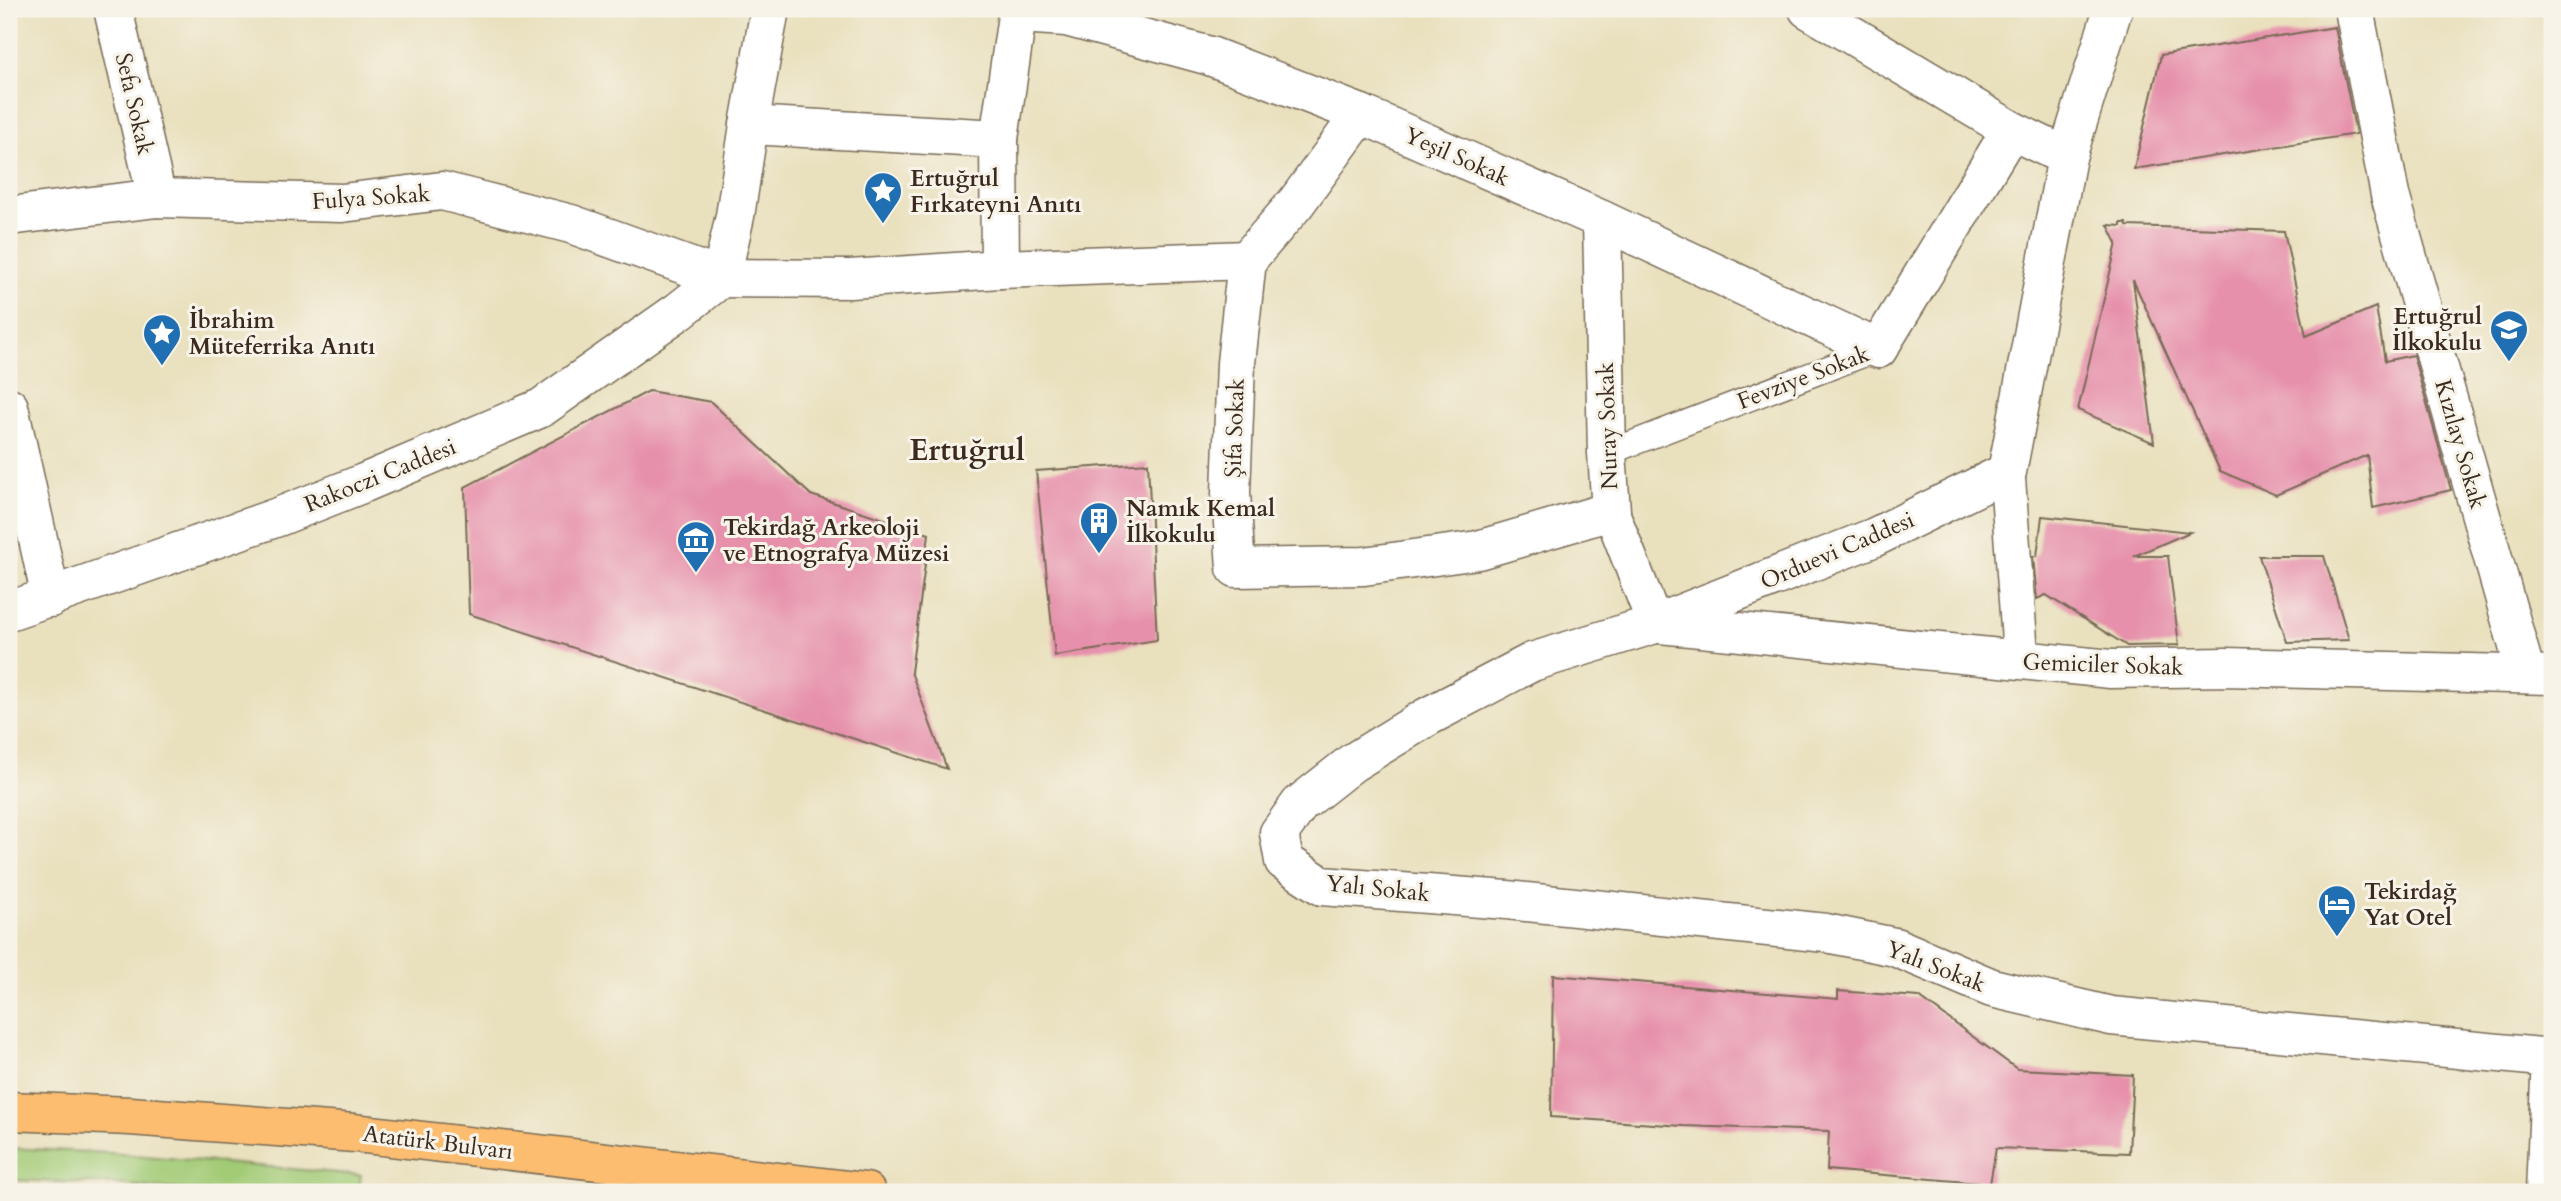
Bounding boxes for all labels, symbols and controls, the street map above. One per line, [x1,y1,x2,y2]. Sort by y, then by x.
street label: Sefa Sokak [108,50,161,159]
street label: Yeşil Sokak [1399,119,1515,194]
place label: Ertuğrul Fırkateyni Anıtı [910,163,1081,220]
place icon: Ertuğrul Fırkateyni Anıtı [862,170,904,225]
street label: Fulya Sokak [311,178,432,217]
place label: Ertuğrul İlkokulu [2392,301,2482,358]
place label: İbrahim Müteferrika Anıtı [189,305,375,362]
school or university icon: Ertuğrul İlkokulu [2488,308,2530,363]
place icon: İbrahim Müteferrika Anıtı [141,312,183,367]
street label: Fevziye Sokak [1733,338,1874,417]
street label: Nuray Sokak [1590,361,1625,490]
street label: Kızılay Sokak [2427,376,2494,513]
street label: Şifa Sokak [1217,377,1252,478]
district label: Ertuğrul [909,430,1025,471]
street label: Rakoczi Caddesi [300,431,460,520]
place label: Namık Kemal İlkokulu [1126,493,1275,550]
building icon: Namık Kemal İlkokulu [1078,500,1120,555]
street label: Orduevi Caddesi [1755,504,1919,597]
place label: Tekirdağ Arkeoloji ve Etnografya Müzesi [723,512,949,569]
museum icon: Tekirdağ Arkeoloji ve Etnografya Müzesi [675,519,717,574]
street label: Gemiciler Sokak [2022,646,2185,683]
street label: Yalı Sokak [1325,868,1432,909]
place label: Tekirdağ Yat Otel [2364,876,2457,933]
hotel icon: Tekirdağ Yat Otel [2316,883,2358,938]
street label: Yalı Sokak [1882,933,1991,1000]
street label: Atatürk Bulvarı [361,1118,515,1167]

